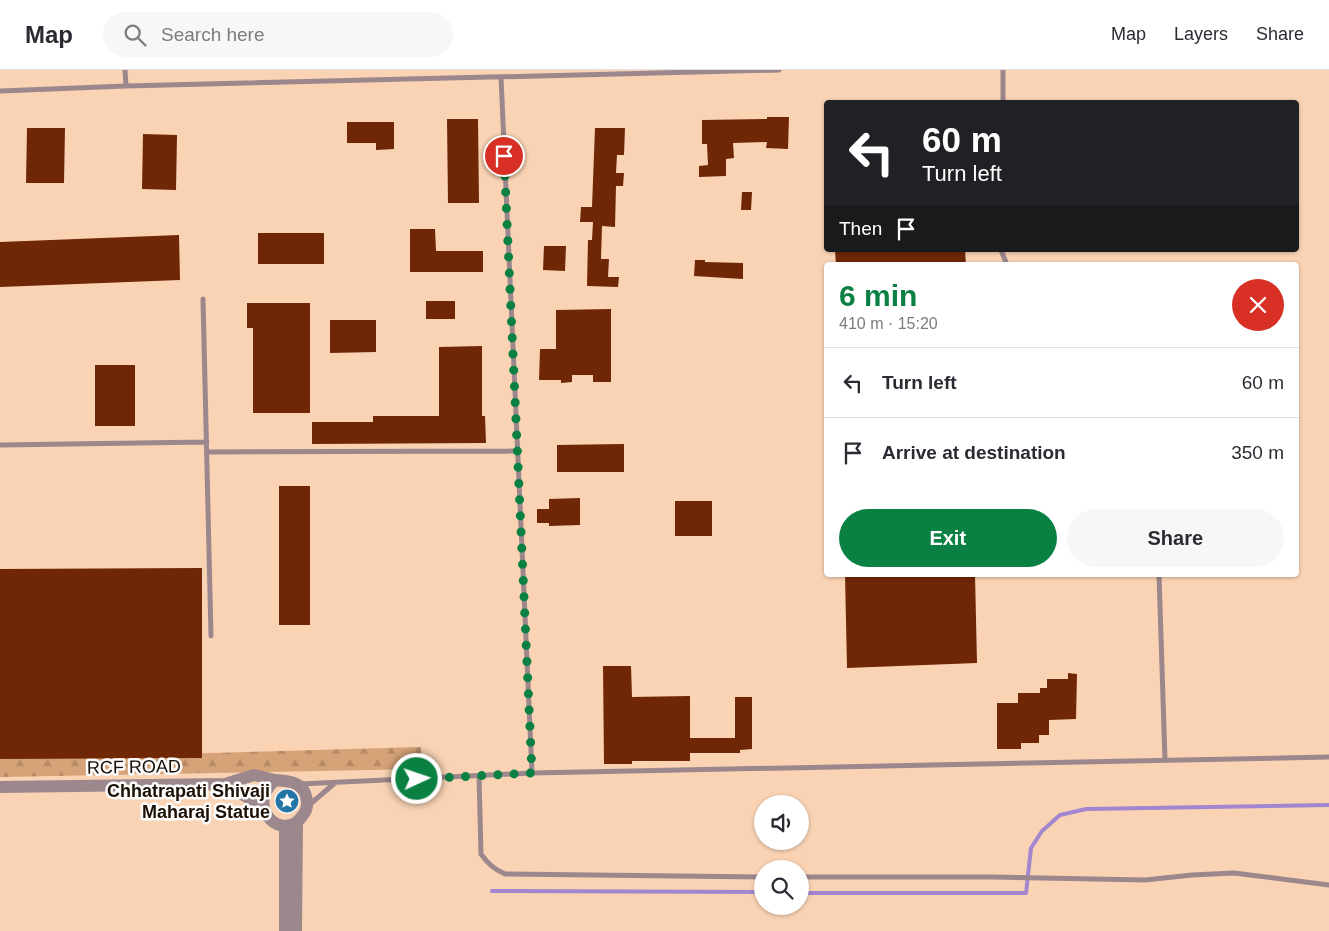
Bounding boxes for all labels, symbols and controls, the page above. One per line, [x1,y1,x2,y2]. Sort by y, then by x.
search box [103,12,453,57]
text: Map [25,21,73,48]
icon: search [121,21,149,49]
text: Search here [161,24,265,45]
text: Map [1111,24,1146,44]
text: Layers [1174,24,1228,44]
text: Share [1256,24,1304,44]
icon: left [839,120,904,185]
text: 60 m [922,120,1002,159]
pin [483,135,525,177]
icon: arrive [490,142,518,170]
text: Turn left [922,161,1002,186]
icon: arrive [892,215,920,243]
text: Then [839,218,882,239]
text: 6 min [839,279,917,312]
button: close [1232,279,1284,331]
text: 410 m · 15:20 [839,315,938,332]
icon: left [839,369,867,397]
text: Turn left [882,372,957,393]
text: 60 m [1242,372,1284,393]
icon: arrive [839,439,867,467]
text: Arrive at destination [882,442,1066,463]
text: 350 m [1231,442,1284,463]
button: Exit [839,509,1057,567]
button: Share [1067,509,1284,567]
position arrow [390,752,442,804]
street label: RCF ROAD [87,756,181,778]
place label: Chhatrapati Shivaji Maharaj Statue [107,781,270,822]
place icon: Chhatrapati Shivaji Maharaj Statue [274,788,300,814]
map controls [754,795,809,915]
button: sound [754,795,809,850]
button: search [754,860,809,915]

